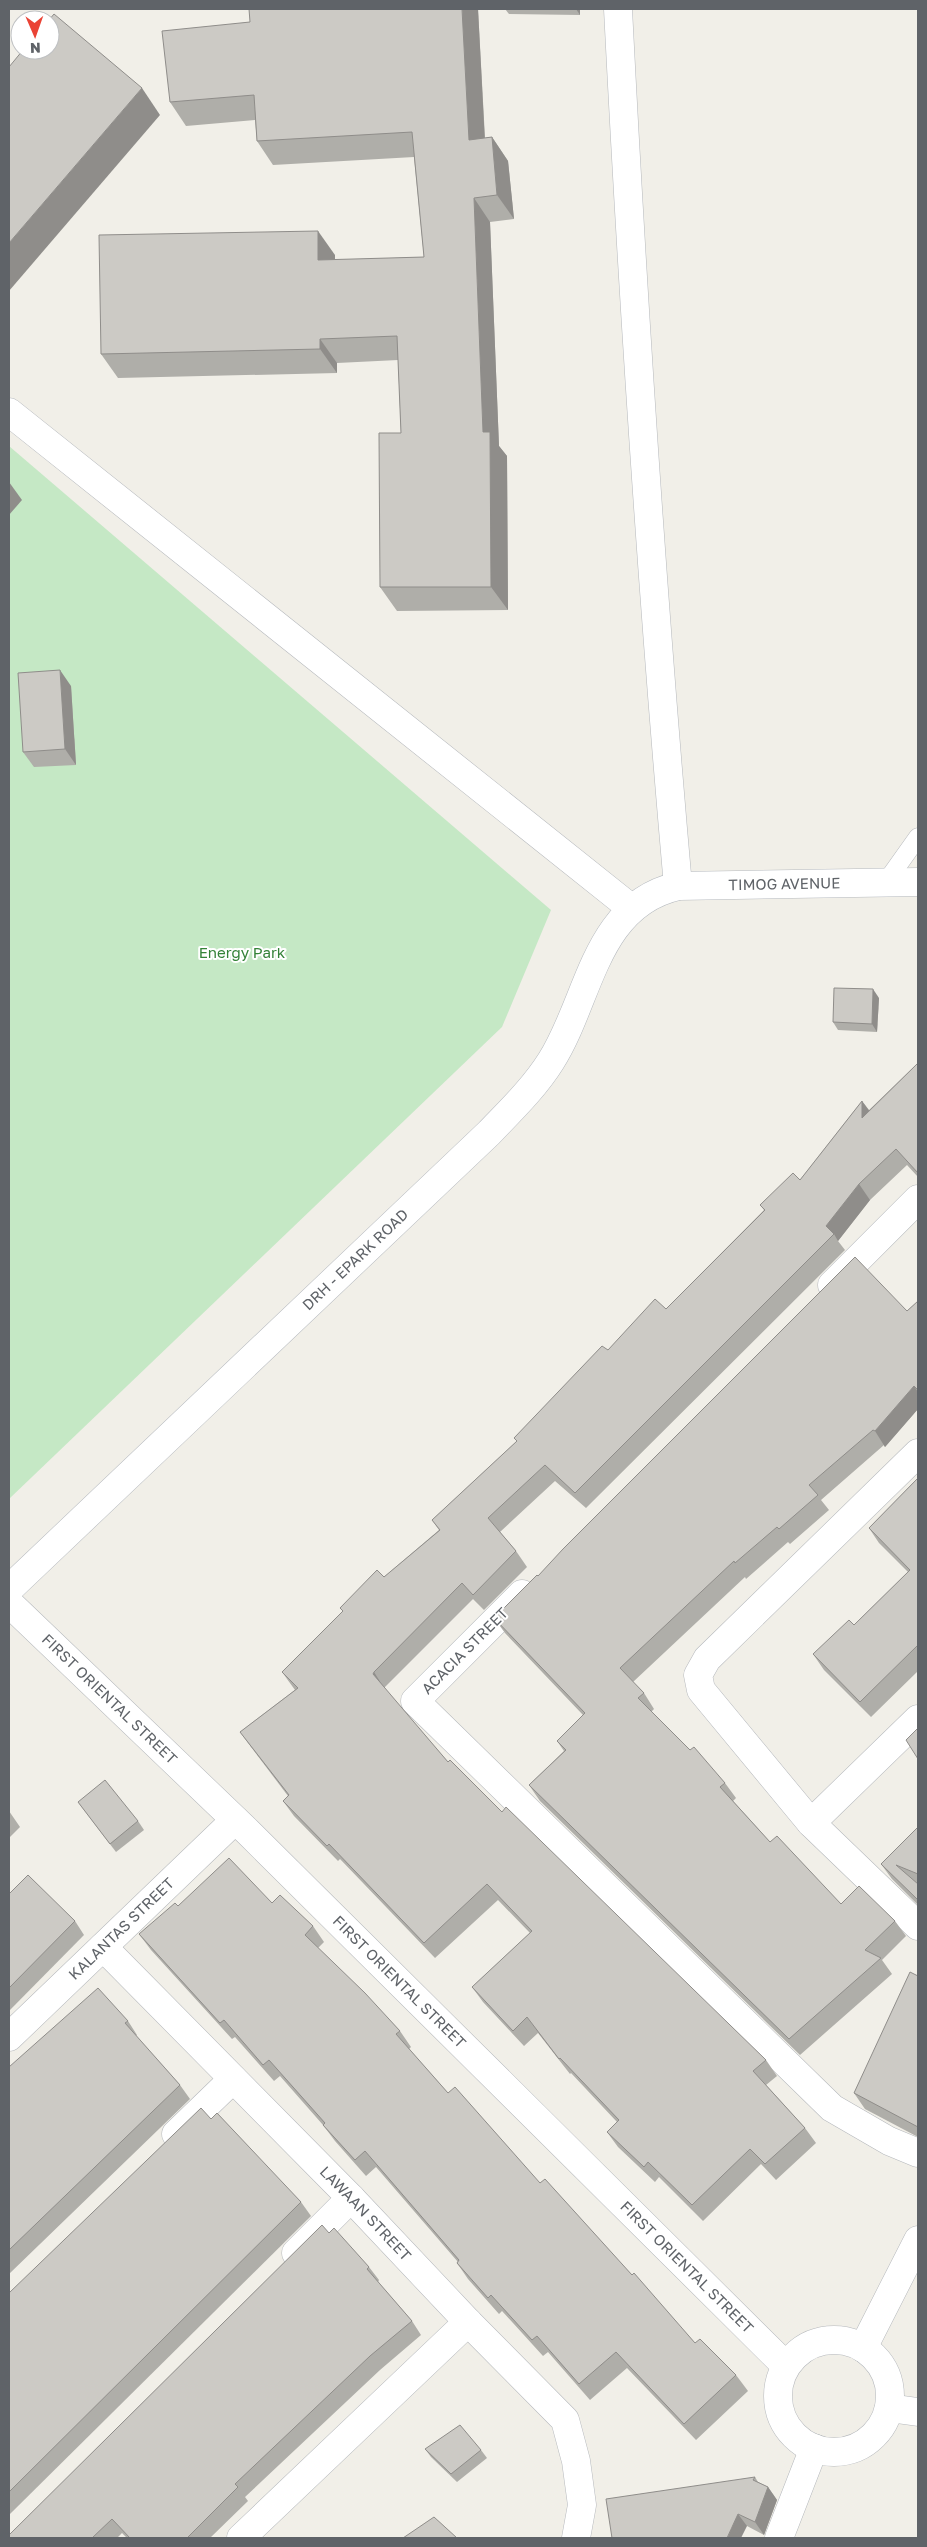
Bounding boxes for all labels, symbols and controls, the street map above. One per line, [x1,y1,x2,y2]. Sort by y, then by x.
north arrow [10,10,60,60]
text: N [30,40,41,57]
street label: TIMOG AVENUE [728,873,840,893]
park label: Energy Park [199,943,286,961]
street label: DRH - EPARK ROAD [298,1205,411,1313]
street label: ACACIA STREET [417,1603,511,1697]
street label: FIRST ORIENTAL STREET [39,1630,181,1767]
street label: KALANTAS STREET [64,1873,177,1983]
street label: FIRST ORIENTAL STREET [330,1911,470,2051]
street label: LAWAAN STREET [317,2162,415,2264]
street label: FIRST ORIENTAL STREET [617,2197,758,2337]

